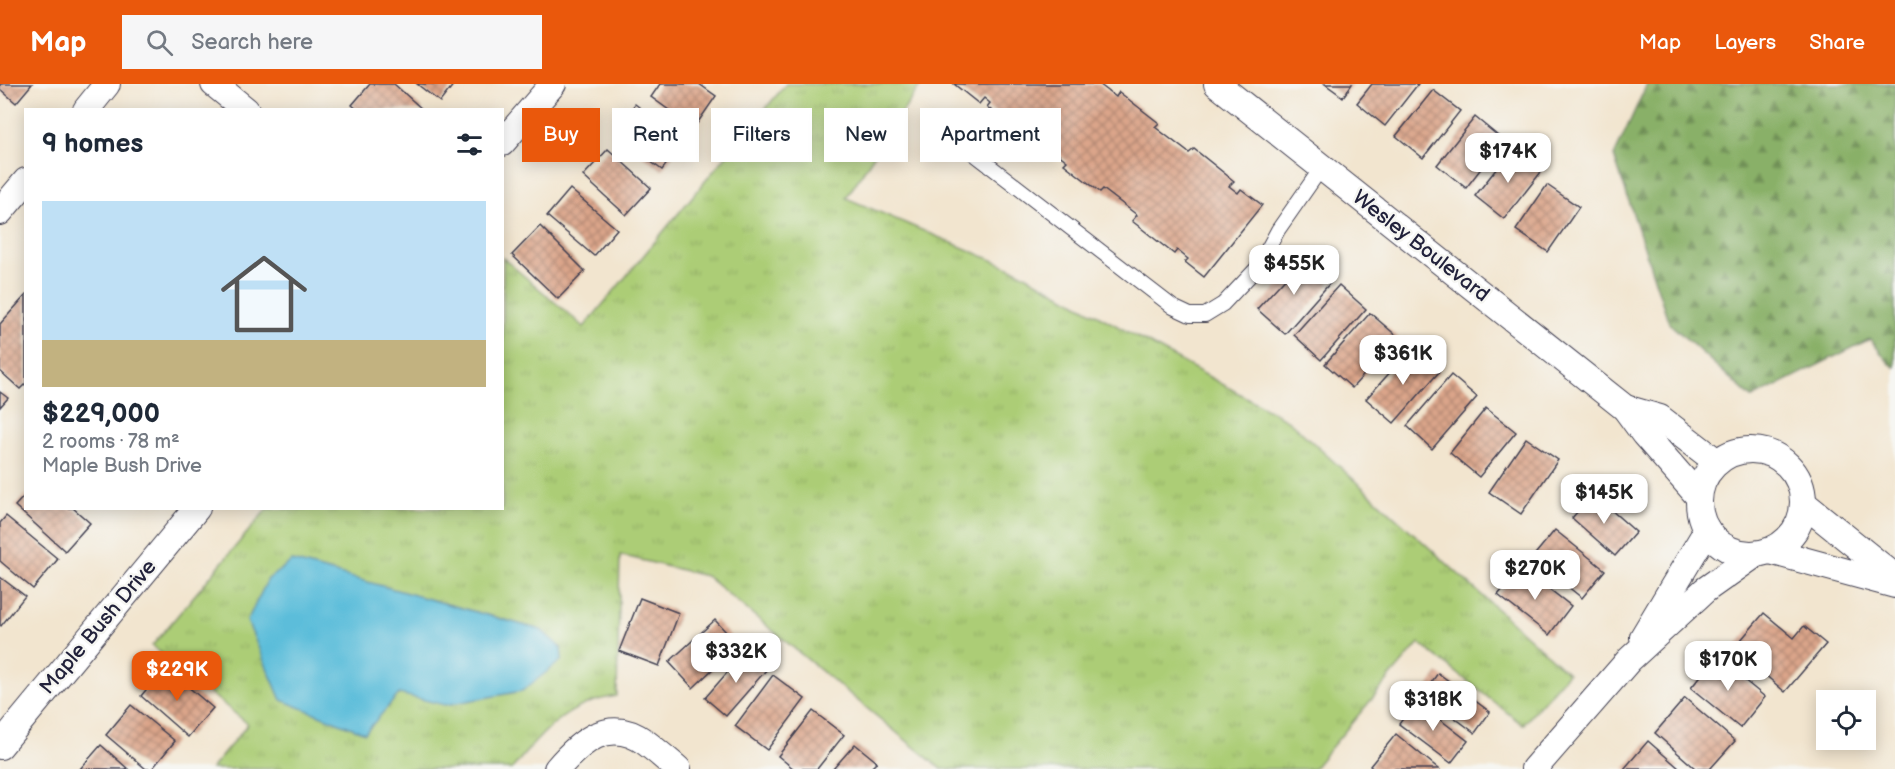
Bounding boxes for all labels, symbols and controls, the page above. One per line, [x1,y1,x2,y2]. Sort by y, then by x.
search box [122,15,542,69]
text: Map [30,26,86,59]
icon: search [143,26,176,59]
text: Search here [191,29,313,56]
text: Map [1639,30,1681,55]
text: Layers [1714,30,1776,55]
text: Share [1809,30,1865,55]
chip: Buy [522,108,600,162]
chip: Rent [612,108,699,162]
chip: Filters [711,108,812,162]
chip: New [824,108,908,162]
chip: Apartment [920,108,1061,162]
icon: filters [453,128,486,161]
text: 9 homes [42,129,143,160]
pin: $174K [1466,133,1550,184]
text: $174K [1479,140,1537,164]
street label: Wesley Boulevard [1348,185,1494,307]
icon: home [210,240,318,348]
pin: $455K [1252,245,1336,296]
text: $455K [1263,252,1325,276]
pin: $361K [1361,335,1445,386]
text: $361K [1374,342,1433,366]
text: $229,000 [42,399,160,430]
text: 2 rooms · 78 m² [42,430,180,454]
text: Maple Bush Drive [42,454,202,478]
pin: $145K [1562,474,1646,525]
text: $145K [1575,481,1633,505]
pin: $270K [1493,550,1577,601]
street label: Maple Bush Drive [34,555,162,699]
text: $270K [1504,557,1566,581]
pin: $332K [694,633,778,684]
text: $332K [705,640,767,664]
pin: $170K [1686,641,1770,692]
text: $170K [1699,648,1757,672]
pin: $229K [135,651,219,702]
text: $229K [146,658,208,682]
pin: $318K [1391,681,1475,732]
text: $318K [1404,688,1462,712]
map controls [1816,690,1876,750]
button: locate [1816,690,1876,750]

